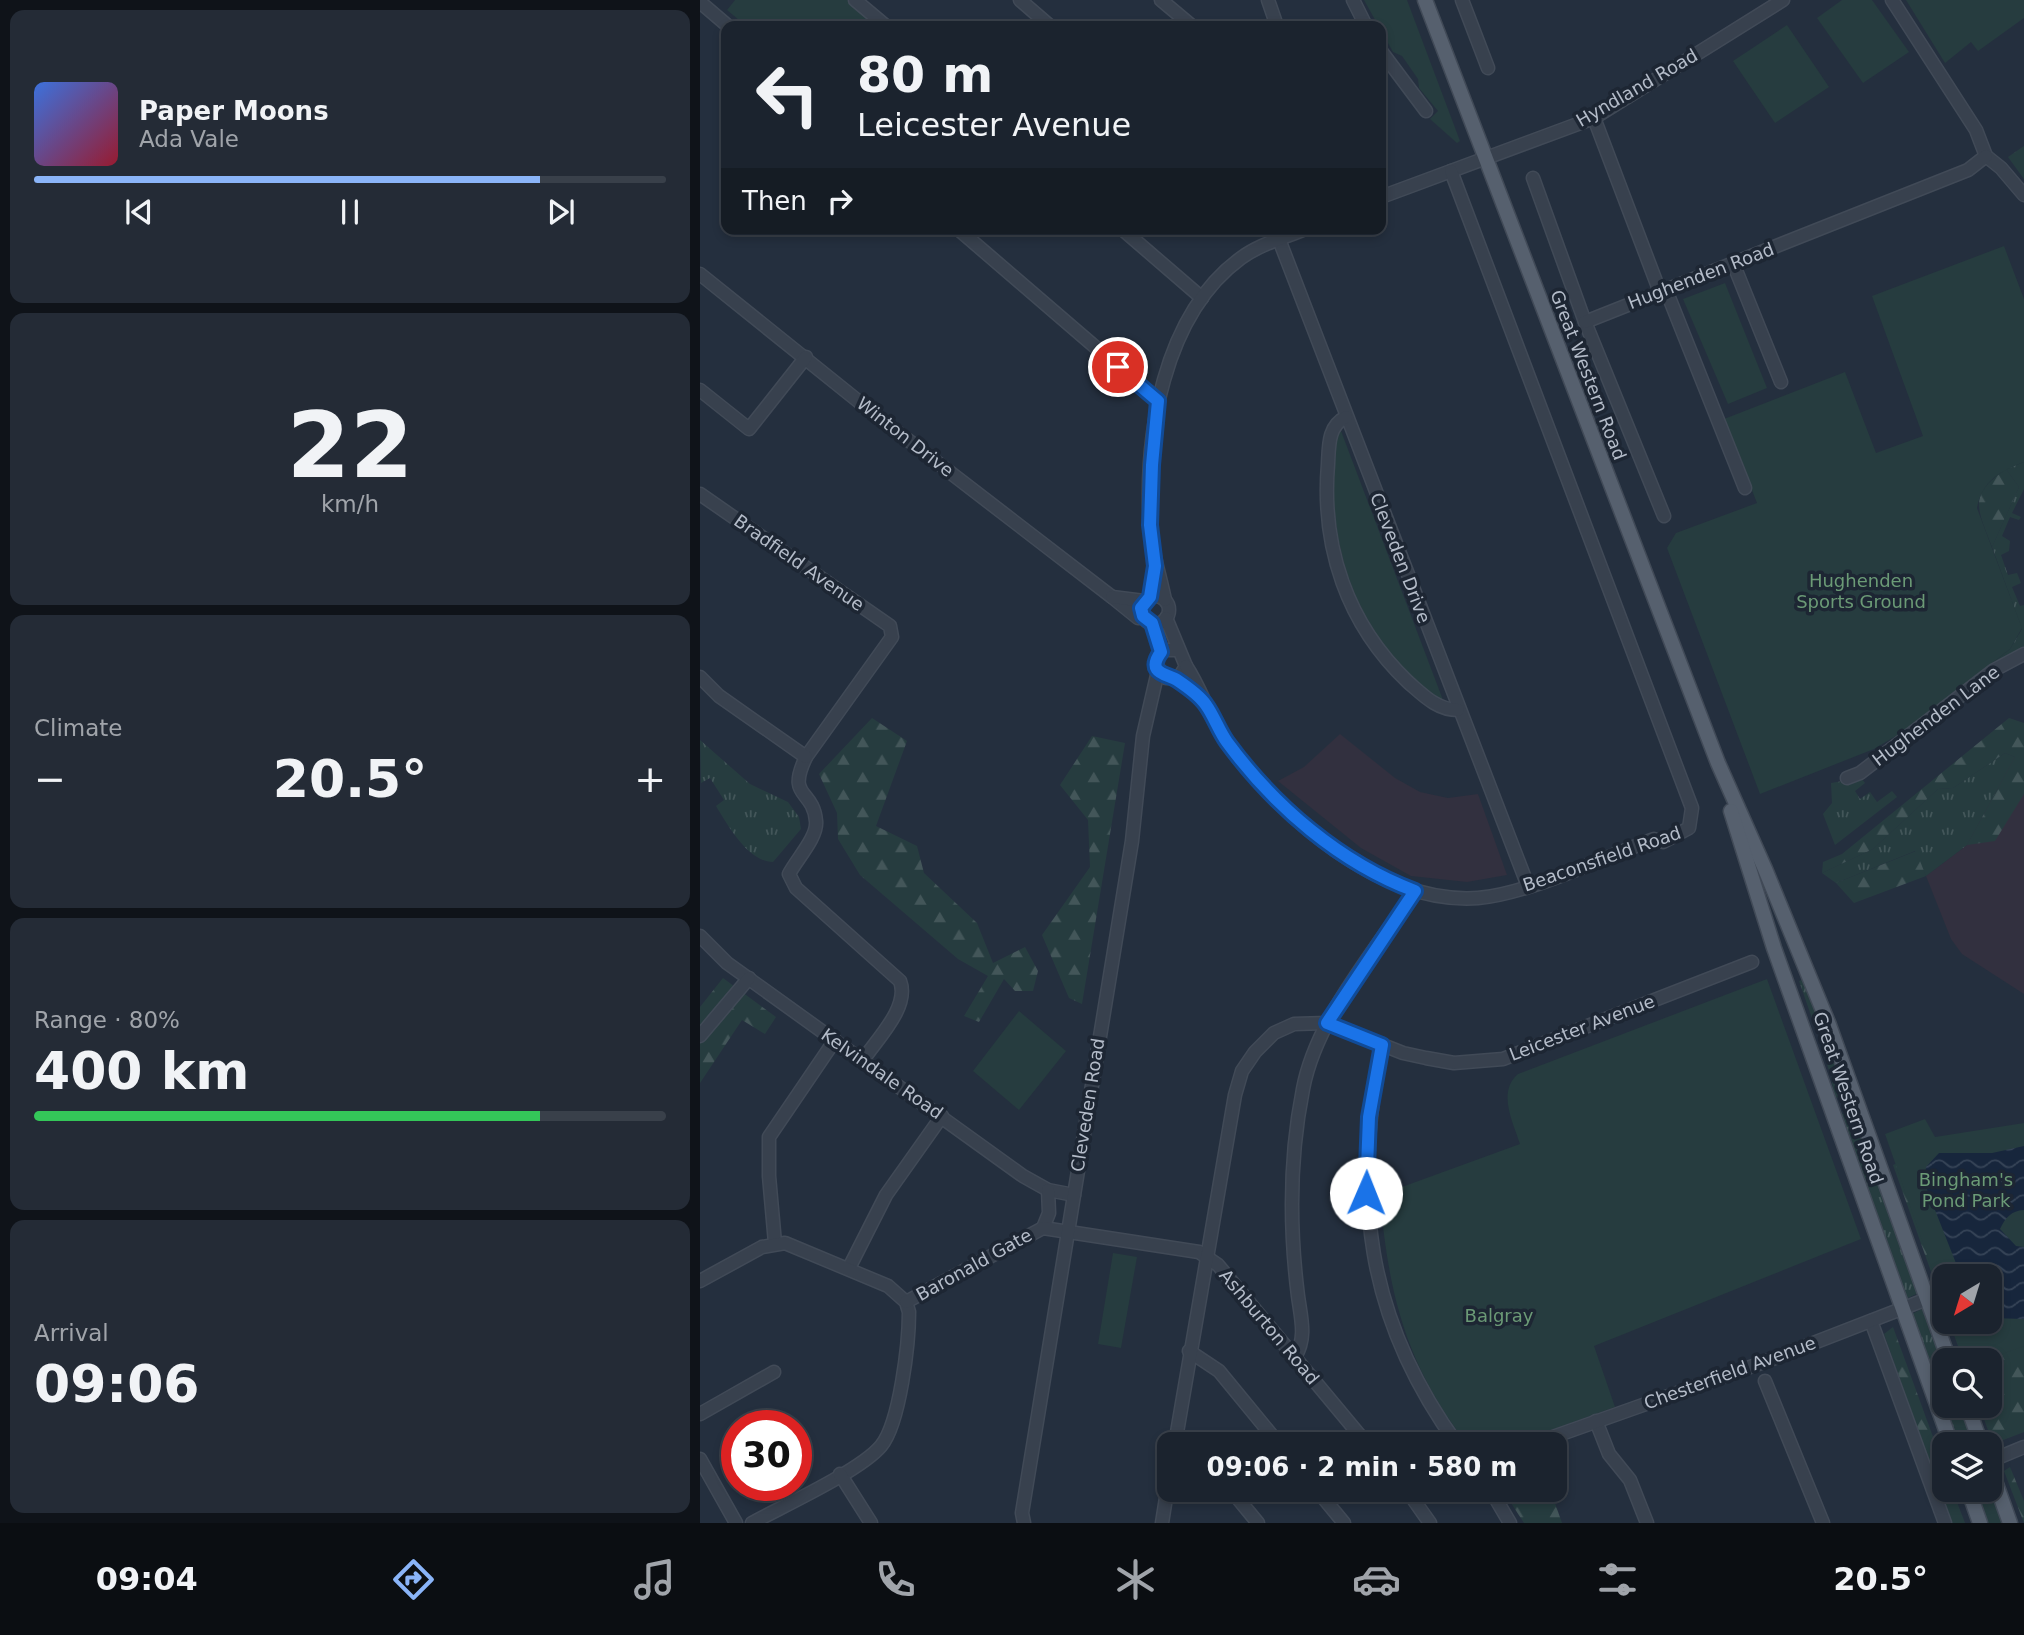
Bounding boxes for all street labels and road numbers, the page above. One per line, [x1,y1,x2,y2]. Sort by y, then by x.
street label: Hyndland Road [1572,44,1701,131]
street label: Hughenden Road [1625,238,1777,313]
street label: Great Western Road [1546,287,1631,463]
street label: Winton Drive [853,392,958,481]
street label: Cleveden Drive [1366,490,1435,626]
street label: Bradfield Avenue [730,510,868,615]
street label: Hughenden Lane [1868,661,2003,770]
street label: Beaconsfield Road [1520,822,1684,895]
street label: Leicester Avenue [1506,990,1658,1065]
street label: Great Western Road [1809,1009,1888,1187]
street label: Kelvindale Road [818,1024,947,1123]
street label: Cleveden Road [1067,1037,1108,1173]
street label: Baronald Gate [912,1224,1035,1305]
street label: Ashburton Road [1215,1265,1324,1388]
street label: Chesterfield Avenue [1641,1332,1819,1413]

